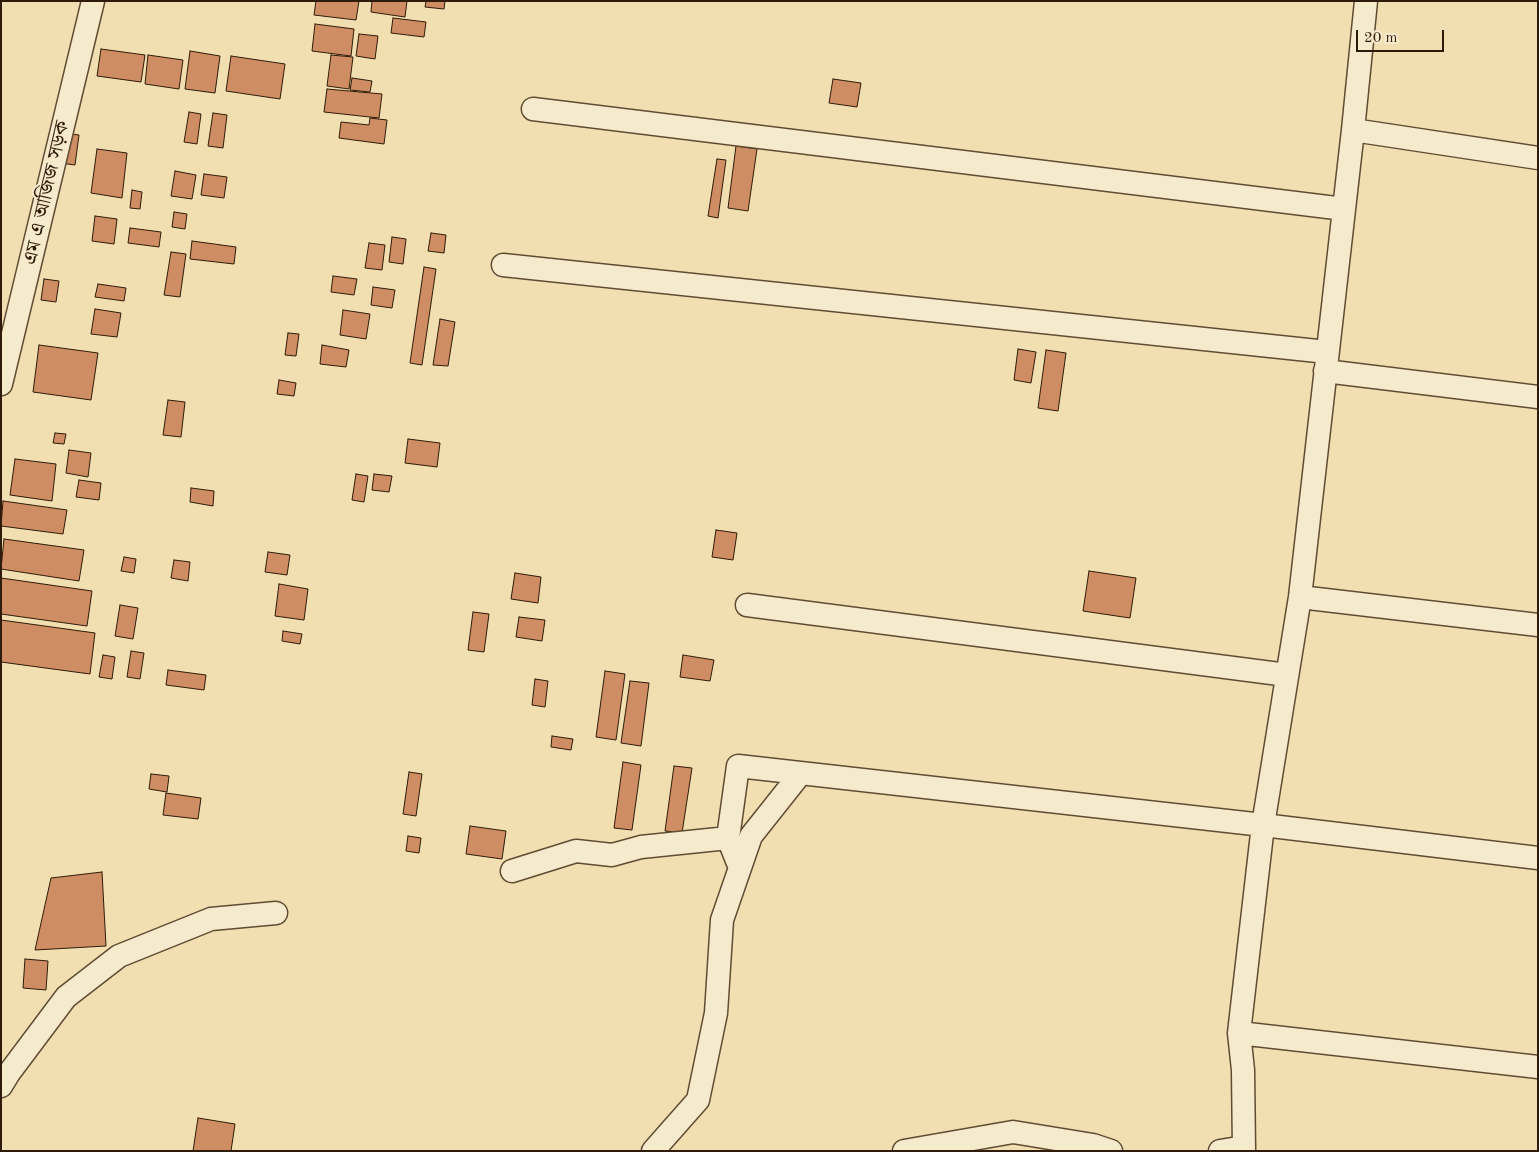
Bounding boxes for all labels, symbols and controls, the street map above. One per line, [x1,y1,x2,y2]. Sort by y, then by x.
scale bar [1359,20,1446,52]
text: 20 m [1364,31,1398,46]
street label: এম এ আজিজ সড়ক [19,119,75,267]

